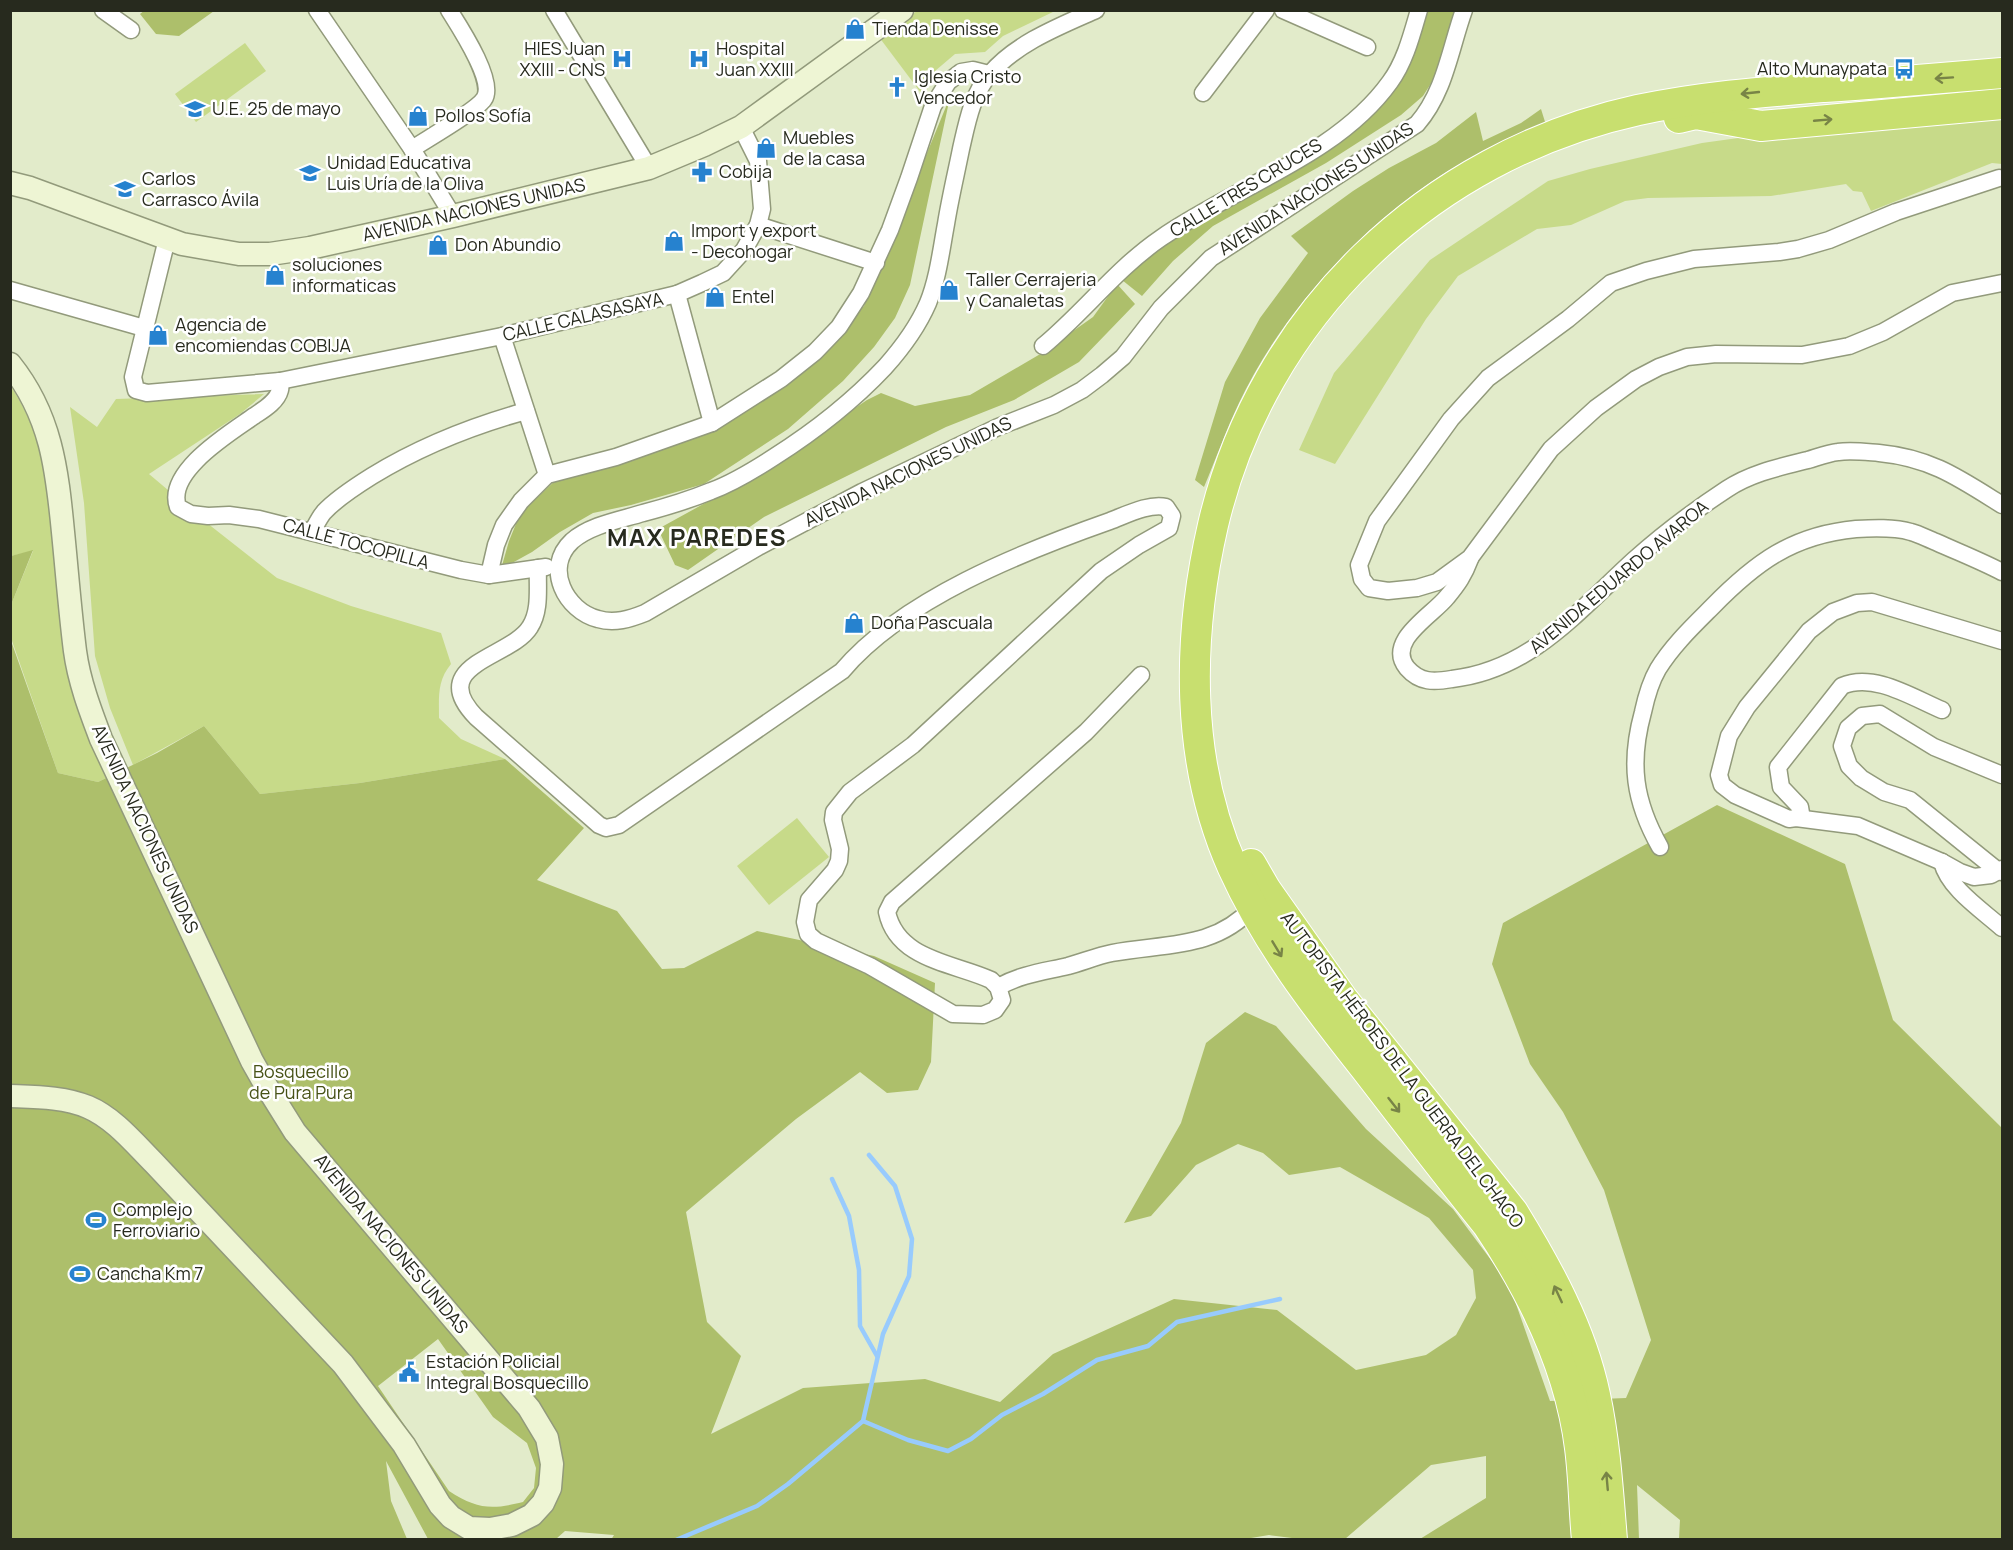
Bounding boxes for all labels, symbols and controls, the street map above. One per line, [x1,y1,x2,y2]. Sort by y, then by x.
place label: Tienda Denisse [872,16,999,40]
shop icon: Tienda Denisse [843,17,867,41]
place label: HIES Juan XXIII - CNS [520,36,605,81]
place label: Hospital Juan XXIII [716,36,794,81]
hospital icon: HIES Juan XXIII - CNS [610,47,634,71]
hospital icon: Hospital Juan XXIII [687,47,711,71]
place label: Alto Munaypata [1757,56,1887,80]
bus stop icon: Alto Munaypata [1892,57,1916,81]
place label: Iglesia Cristo Vencedor [914,64,1021,109]
one-way arrow [1935,73,1955,84]
church icon: Iglesia Cristo Vencedor [885,75,909,99]
one-way arrow [1740,88,1760,99]
place label: U.E. 25 de mayo [212,96,341,120]
school or university icon: U.E. 25 de mayo [183,97,207,121]
place label: Pollos Sofía [435,103,531,127]
shop icon: Pollos Sofía [406,104,430,128]
one-way arrow [1812,114,1832,125]
street label: AVENIDA NACIONES UNIDAS [1213,116,1418,260]
place label: Muebles de la casa [783,125,865,170]
street label: CALLE TRES CRUCES [1165,132,1326,242]
shop icon: Muebles de la casa [754,136,778,160]
place label: Unidad Educativa Luis Uría de la Oliva [327,150,484,195]
place label: Cobija [719,159,772,183]
pharmacy icon: Cobija [690,160,714,184]
school or university icon: Unidad Educativa Luis Uría de la Oliva [298,161,322,185]
place label: Carlos Carrasco Ávila [142,166,259,211]
street label: AVENIDA NACIONES UNIDAS [360,172,587,246]
school or university icon: Carlos Carrasco Ávila [113,177,137,201]
place label: Import y export - Decohogar [691,218,817,263]
shop icon: Import y export - Decohogar [662,229,686,253]
place label: Don Abundio [455,232,561,256]
shop icon: Don Abundio [426,233,450,257]
place label: soluciones informaticas [292,252,396,297]
shop icon: soluciones informaticas [263,263,287,287]
place label: Taller Cerrajeria y Canaletas [966,267,1096,312]
shop icon: Taller Cerrajeria y Canaletas [937,278,961,302]
place label: Entel [732,284,775,308]
shop icon: Entel [703,285,727,309]
street label: CALLE CALASASAYA [500,286,666,346]
place label: Agencia de encomiendas COBIJA [175,312,351,357]
shop icon: Agencia de encomiendas COBIJA [146,323,170,347]
street label: AVENIDA NACIONES UNIDAS [800,410,1015,532]
street label: AVENIDA EDUARDO AVAROA [1524,494,1713,658]
street label: CALLE TOCOPILLA [280,512,433,574]
district label: MAX PAREDES [607,520,787,553]
place label: Doña Pascuala [871,610,993,634]
shop icon: Doña Pascuala [842,611,866,635]
street label: AVENIDA NACIONES UNIDAS [87,720,205,937]
street label: AUTOPISTA HÉROES DE LA GUERRA DEL CHACO [1276,906,1530,1232]
one-way arrow [1272,940,1284,957]
park label: Bosquecillo de Pura Pura [249,1059,353,1104]
one-way arrow [1387,1097,1400,1113]
street label: AVENIDA NACIONES UNIDAS [309,1148,474,1338]
place label: Complejo Ferroviario [113,1197,200,1242]
sports icon: Complejo Ferroviario [84,1208,108,1232]
place label: Cancha Km 7 [97,1261,203,1285]
sports icon: Cancha Km 7 [68,1262,92,1286]
one-way arrow [1552,1285,1564,1303]
place label: Estación Policial Integral Bosquecillo [426,1349,589,1394]
public building icon: Estación Policial Integral Bosquecillo [397,1360,421,1384]
one-way arrow [1601,1472,1612,1492]

